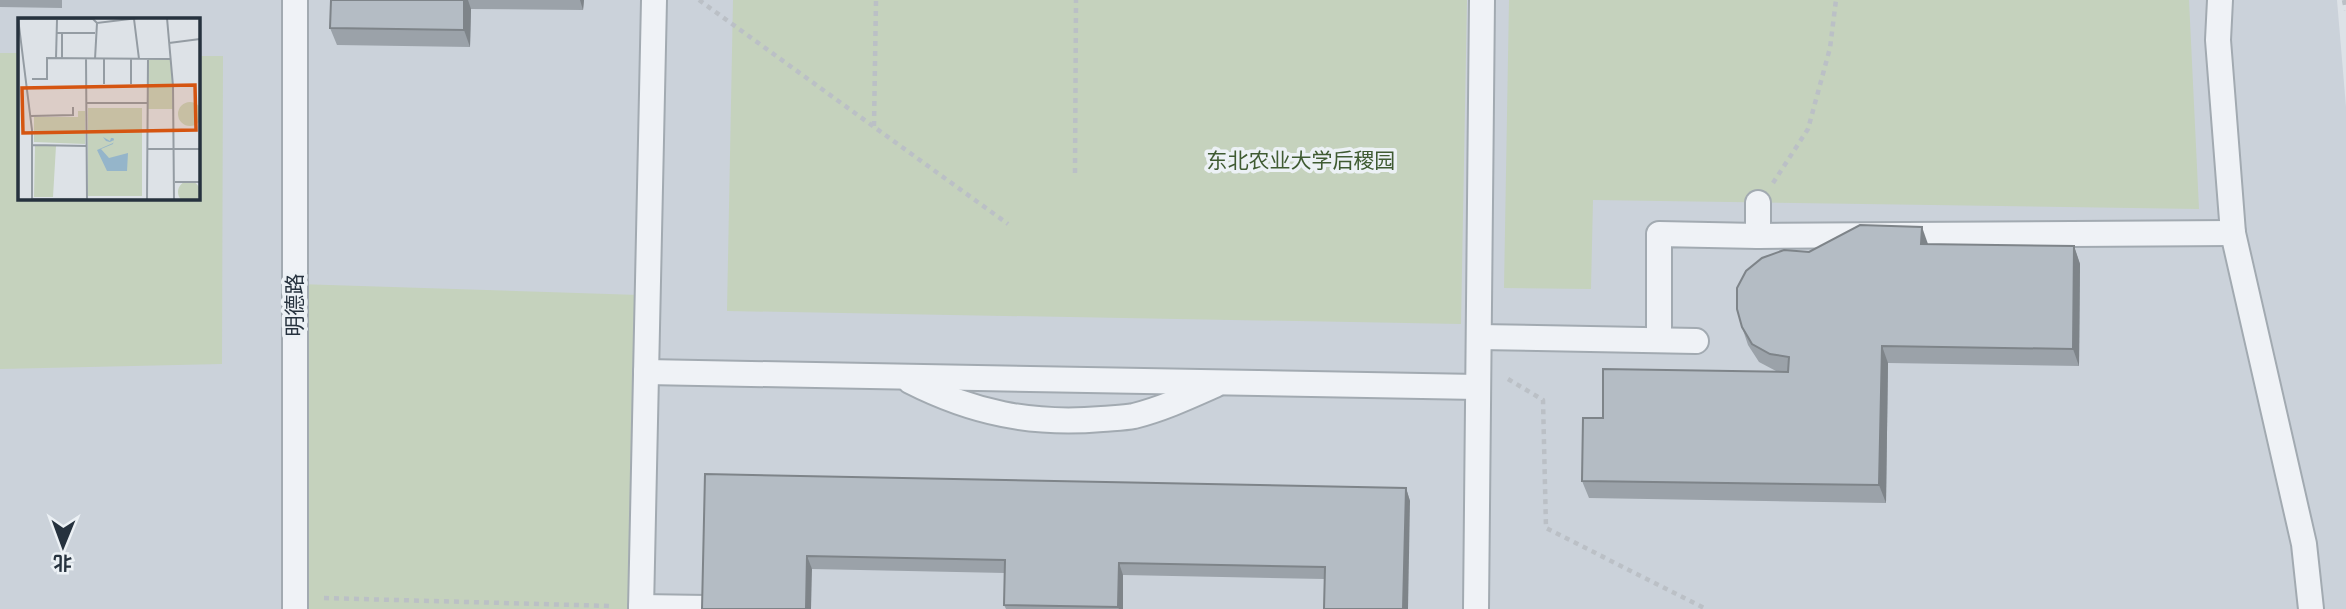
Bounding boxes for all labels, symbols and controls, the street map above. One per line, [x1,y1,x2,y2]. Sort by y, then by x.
inset map [18,18,200,200]
park label: 东北农业大学后稷园 [1207,149,1396,173]
street label: 明德路 [283,274,307,337]
north arrow [28,511,98,581]
text: 北 [53,552,72,574]

